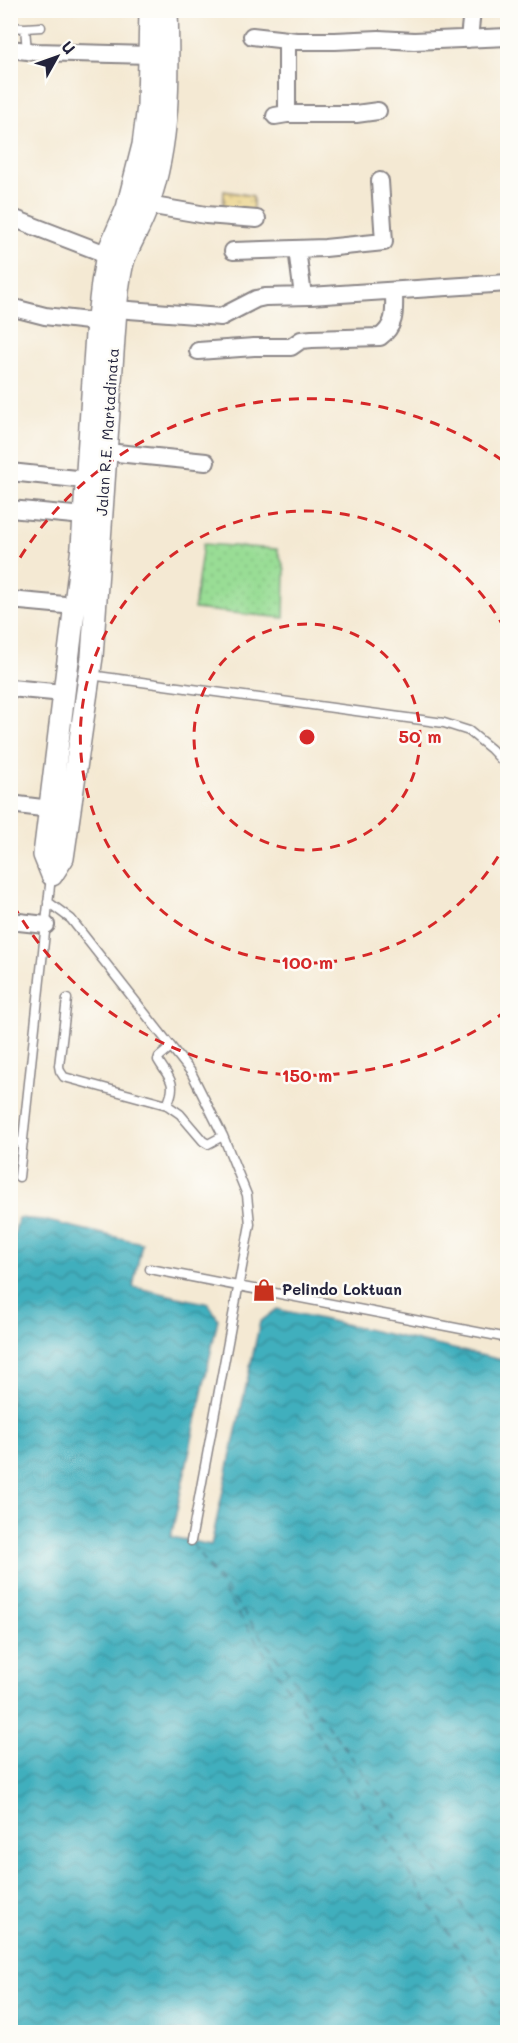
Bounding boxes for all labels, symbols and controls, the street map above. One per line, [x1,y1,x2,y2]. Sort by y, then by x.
north arrow [27,27,87,87]
text: U [57,36,81,58]
street label: Jalan R.E. Martadinata [91,347,123,517]
text: 50 m [399,724,441,748]
centre of rings [297,727,317,747]
text: 100 m [281,950,333,974]
text: 150 m [282,1063,332,1087]
shop icon: Pelindo Loktuan [251,1277,277,1303]
place label: Pelindo Loktuan [282,1279,402,1299]

